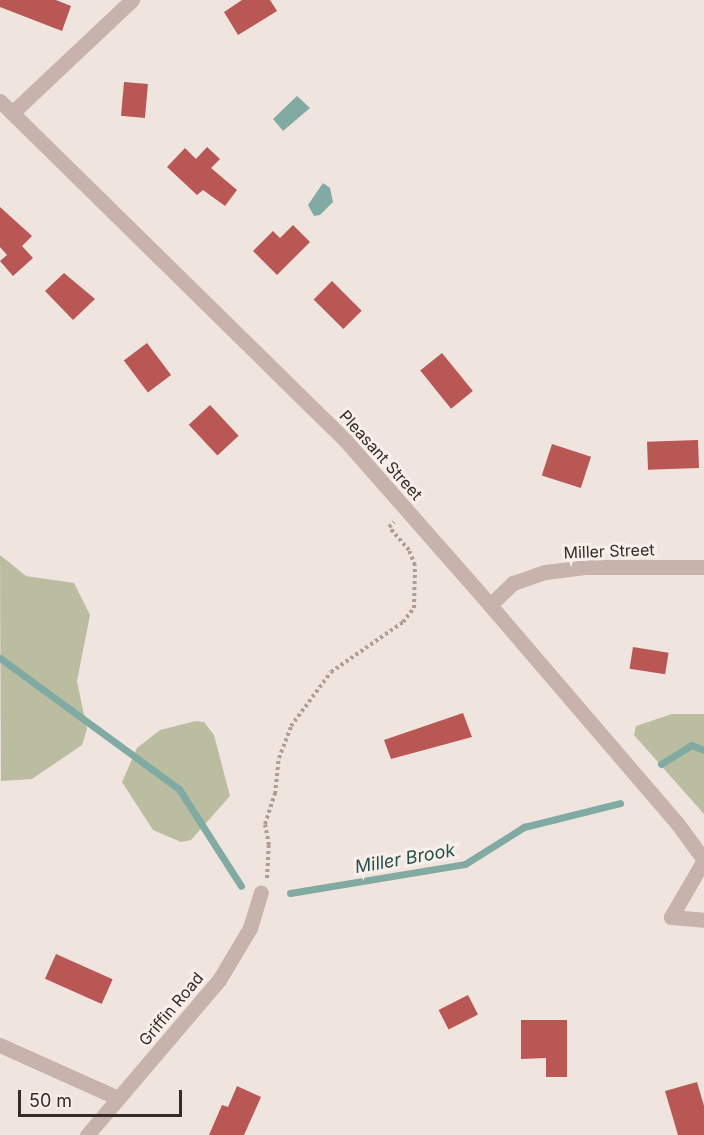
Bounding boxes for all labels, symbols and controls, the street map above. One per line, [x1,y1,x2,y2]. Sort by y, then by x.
street label: Pleasant Street [336,406,426,504]
street label: Miller Street [563,540,655,562]
water label: Miller Brook [353,840,457,878]
street label: Griffin Road [135,968,207,1050]
scale bar [21,1078,184,1116]
text: 50 m [29,1090,72,1111]

